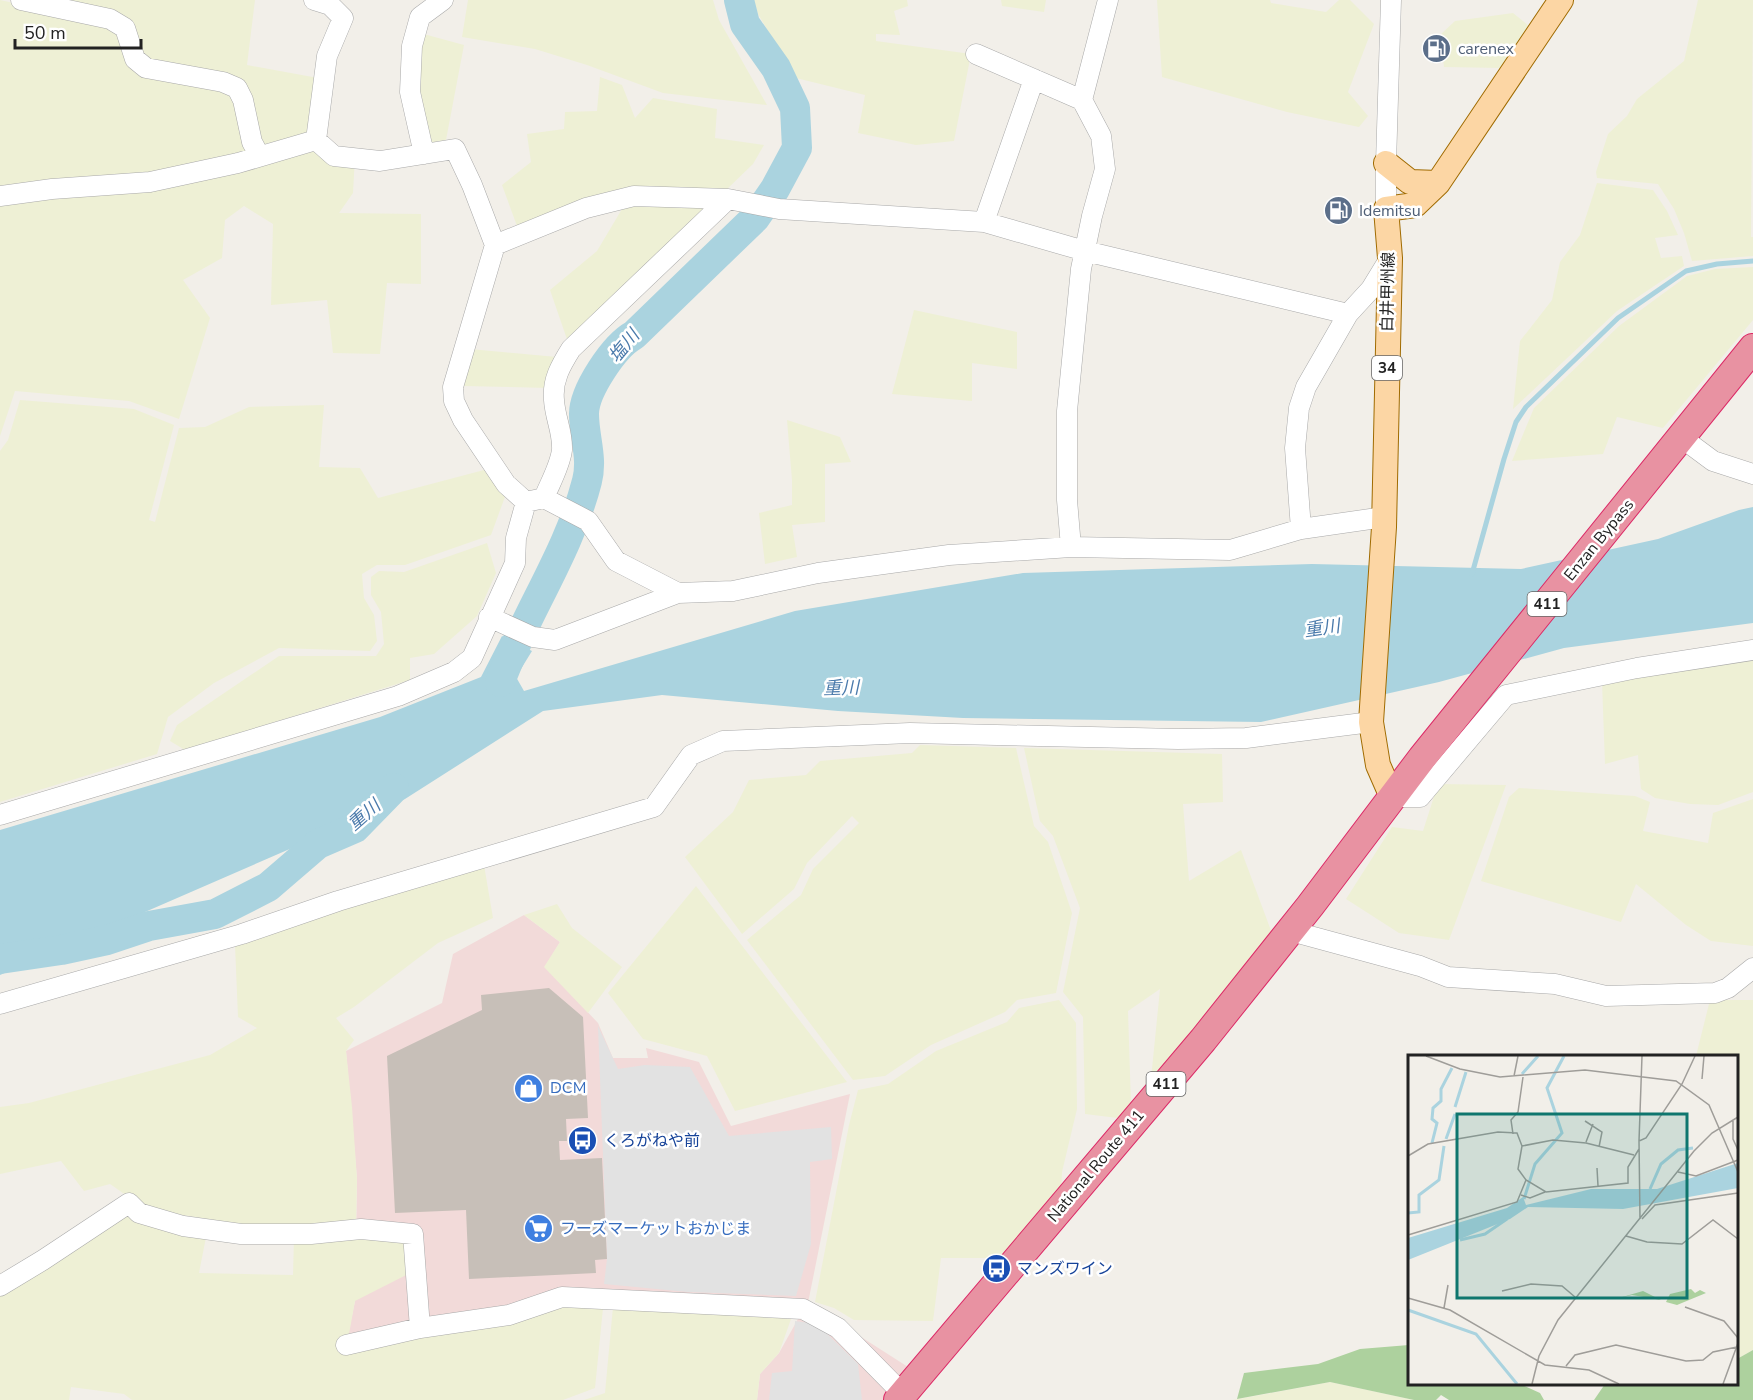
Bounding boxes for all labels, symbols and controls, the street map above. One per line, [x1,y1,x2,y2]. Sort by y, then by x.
scale bar [15,12,141,50]
text: 50 m [24,21,66,45]
fuel station icon: carenex [1421,33,1453,65]
place label: carenex [1458,38,1514,60]
fuel station icon: Idemitsu [1322,195,1354,227]
place label: Idemitsu [1359,200,1421,222]
street label: 白井甲州線 [1376,252,1400,332]
water label: 塩川 [603,323,646,368]
road number: 34 [1372,356,1402,380]
street label: Enzan Bypass [1559,494,1639,586]
road number: 411 [1528,592,1566,616]
water label: 重川 [1303,613,1343,642]
water label: 重川 [823,675,861,701]
water label: 重川 [343,793,387,836]
inset map [1408,1055,1738,1385]
shop icon: DCM [513,1072,545,1104]
road number: 411 [1146,1072,1186,1096]
place label: DCM [550,1077,586,1099]
street label: National Route 411 [1042,1105,1150,1227]
bus stop icon: くろがねや前 [567,1125,599,1157]
place label: くろがねや前 [604,1130,700,1152]
supermarket icon: フーズマーケットおかじま [523,1213,555,1245]
place label: フーズマーケットおかじま [560,1218,751,1240]
bus stop icon: マンズワイン [980,1253,1012,1285]
place label: マンズワイン [1017,1258,1113,1280]

